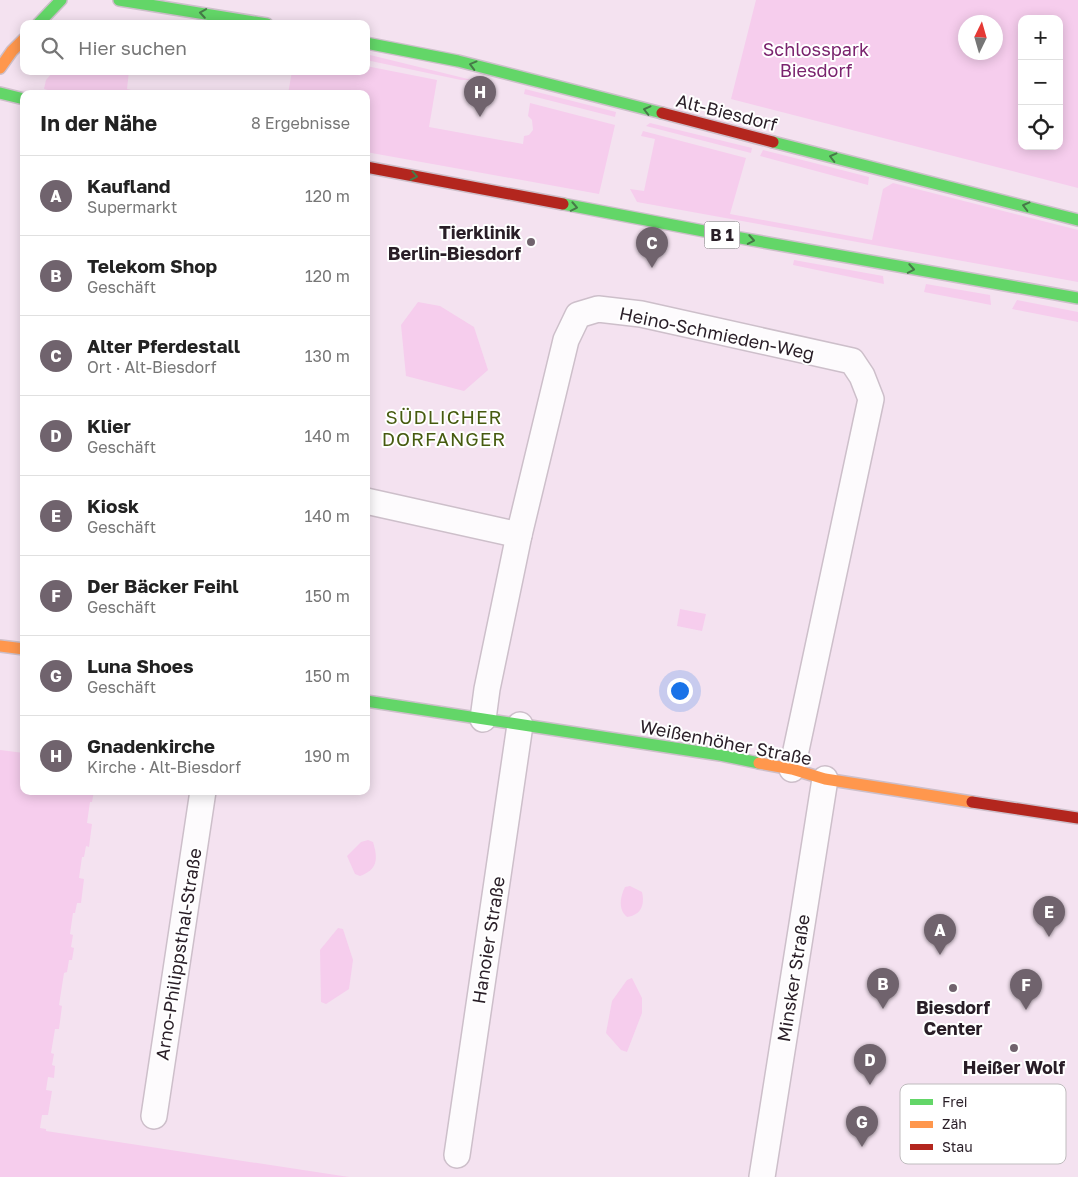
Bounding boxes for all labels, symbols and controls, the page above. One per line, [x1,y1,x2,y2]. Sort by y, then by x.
one-way arrow [199,8,208,18]
north arrow [958,15,1003,60]
map controls [1018,15,1063,150]
button: + [1018,15,1063,60]
search box [20,20,370,75]
icon: search [38,34,66,62]
text: Hier suchen [78,36,187,59]
park label: Schlosspark Biesdorf [763,38,869,81]
button: − [1018,60,1063,105]
one-way arrow [469,61,478,71]
pin: H [464,76,496,117]
street label: Alt-Biesdorf [674,89,780,135]
one-way arrow [643,105,652,116]
button: locate [1018,105,1063,150]
text: In der Nähe [40,110,157,136]
text: 8 Ergebnisse [251,113,350,133]
one-way arrow [829,152,838,163]
one-way arrow [410,171,419,181]
text: Kaufland [87,174,170,197]
text: A [50,186,62,206]
text: 120 m [305,186,350,206]
text: Supermarkt [87,197,177,217]
one-way arrow [569,201,578,211]
one-way arrow [1022,201,1031,212]
place label: Tierklinik Berlin-Biesdorf [388,221,522,264]
road number: B 1 [704,222,740,248]
pin: C [636,227,668,268]
one-way arrow [746,234,755,245]
marker: Tierklinik Berlin-Biesdorf [525,236,537,248]
text: Telekom Shop [87,254,217,277]
one-way arrow [906,263,915,273]
text: B [50,266,62,286]
text: 120 m [305,266,350,286]
text: Geschäft [87,277,156,297]
street label: Heino-Schmieden-Weg [618,302,816,364]
text: Alter Pferdestall [87,334,240,357]
text: C [50,346,62,366]
text: 130 m [305,346,350,366]
text: Ort · Alt-Biesdorf [87,357,217,377]
district label: SÜDLICHER DORFANGER [382,405,506,450]
text: Klier [87,414,131,437]
text: D [50,426,62,446]
text: 140 m [304,426,350,446]
text: Geschäft [87,437,156,457]
text: Kiosk [87,494,139,517]
text: E [51,506,61,526]
text: 140 m [304,506,350,526]
text: Geschäft [87,517,156,537]
text: Der Bäcker Feihl [87,574,239,597]
text: F [51,586,61,606]
text: 150 m [305,586,350,606]
text: Geschäft [87,597,156,617]
text: Luna Shoes [87,654,194,677]
text: G [50,666,62,686]
text: 150 m [305,666,350,686]
text: Geschäft [87,677,156,697]
your location [667,678,693,704]
street label: Weißenhöher Straße [638,715,814,769]
text: Gnadenkirche [87,734,215,757]
text: H [50,746,62,766]
text: 190 m [304,746,350,766]
text: Kirche · Alt-Biesdorf [87,757,241,777]
street label: Arno-Philippsthal-Straße [150,846,206,1062]
street label: Hanoier Straße [467,875,509,1005]
pin: E [1033,896,1065,937]
street label: Minsker Straße [772,913,814,1043]
pin: A [924,914,956,955]
pin: B [867,968,899,1009]
pin: F [1010,969,1042,1010]
marker: Biesdorf Center [947,982,959,994]
place label: Biesdorf Center [916,996,990,1039]
marker: Heißer Wolf [1008,1042,1020,1054]
pin: D [854,1044,886,1085]
place label: Heißer Wolf [963,1056,1066,1078]
legend [900,1084,1066,1164]
text: Frei [942,1093,968,1110]
pin: G [846,1106,878,1147]
text: Zäh [942,1115,967,1132]
text: Stau [942,1138,973,1155]

